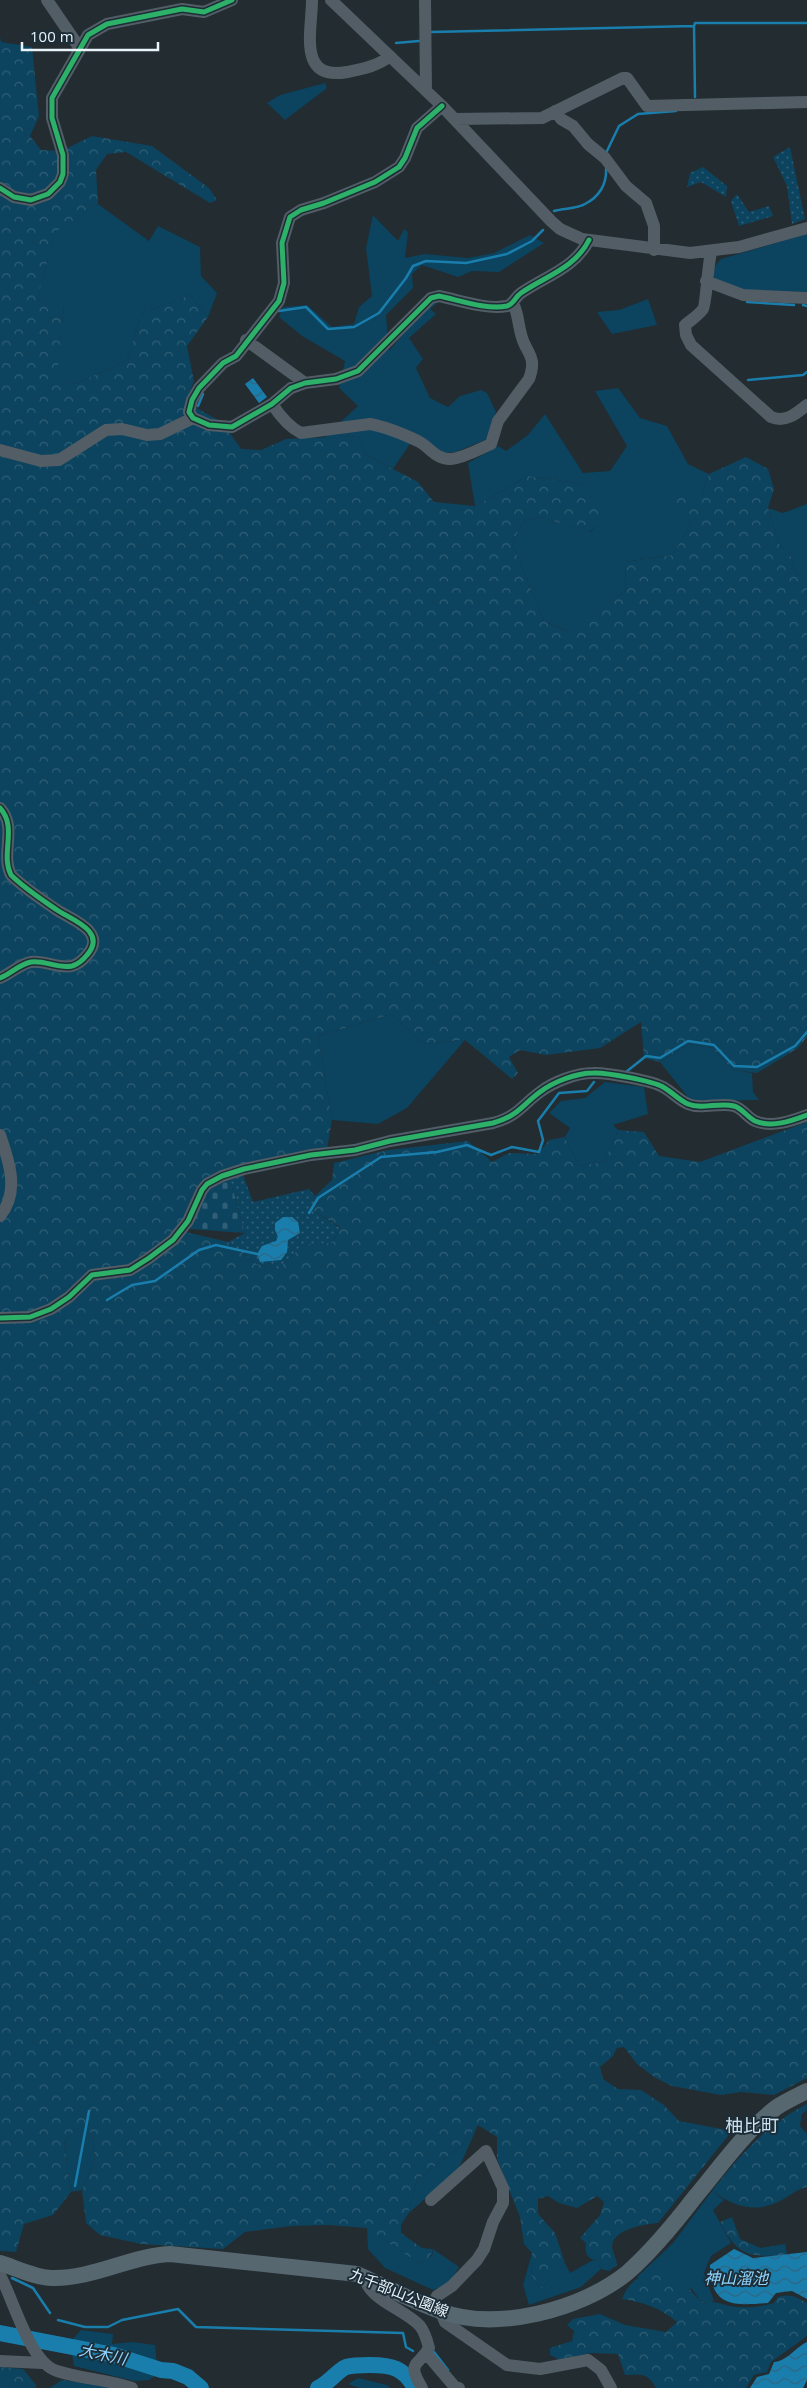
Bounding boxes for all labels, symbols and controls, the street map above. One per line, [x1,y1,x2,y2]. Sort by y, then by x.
scale bar [22,20,159,52]
text: 100 m [30,26,74,46]
district label: 柚比町 [725,2113,779,2137]
street label: 九千部山公園線 [347,2263,452,2321]
water label: 神山溜池 [704,2267,770,2289]
water label: 大木川 [77,2338,131,2370]

